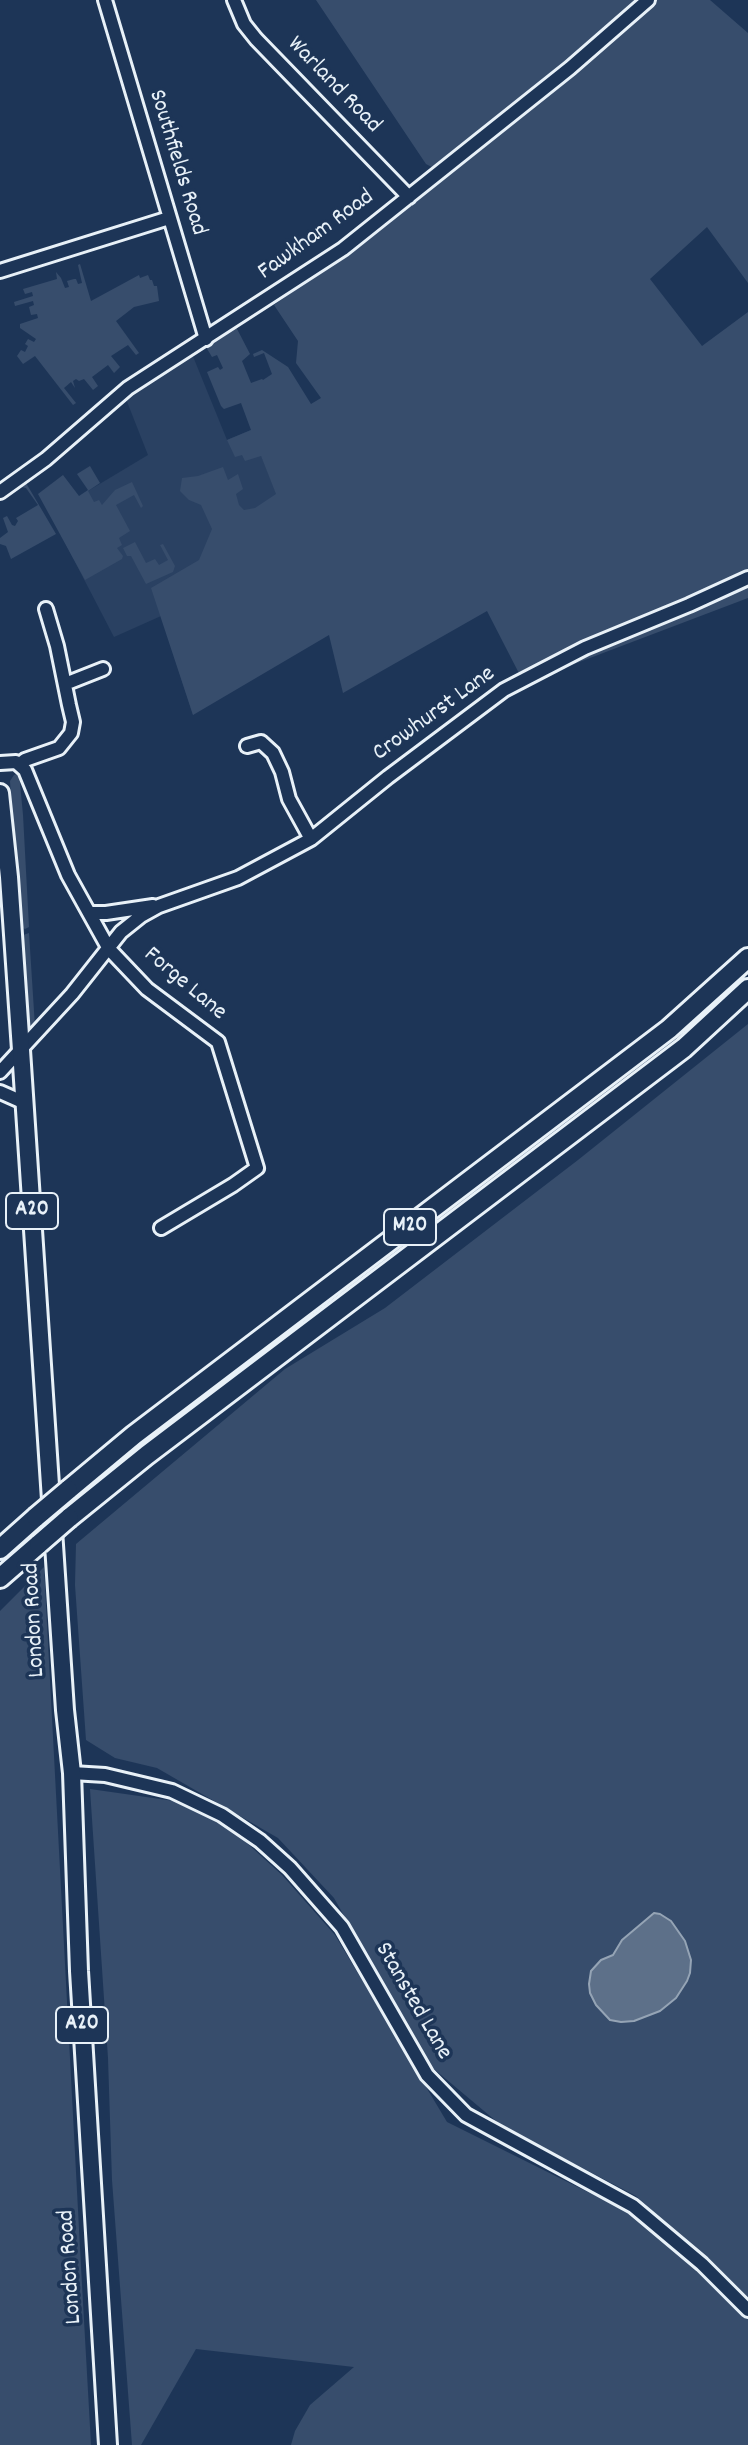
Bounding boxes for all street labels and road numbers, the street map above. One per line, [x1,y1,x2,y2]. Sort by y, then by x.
street label: Warland Road [280,32,386,140]
street label: Southfields Road [140,87,212,239]
street label: Fawkham Road [253,184,381,288]
street label: Crowhurst Lane [368,661,502,769]
street label: Forge Lane [137,942,231,1028]
road number: A20 [6,1193,58,1229]
road number: M20 [384,1209,436,1245]
street label: London Road [19,1562,53,1678]
street label: Stansted Lane [367,1938,457,2066]
road number: A20 [56,2007,108,2043]
street label: London Road [54,2209,90,2325]

